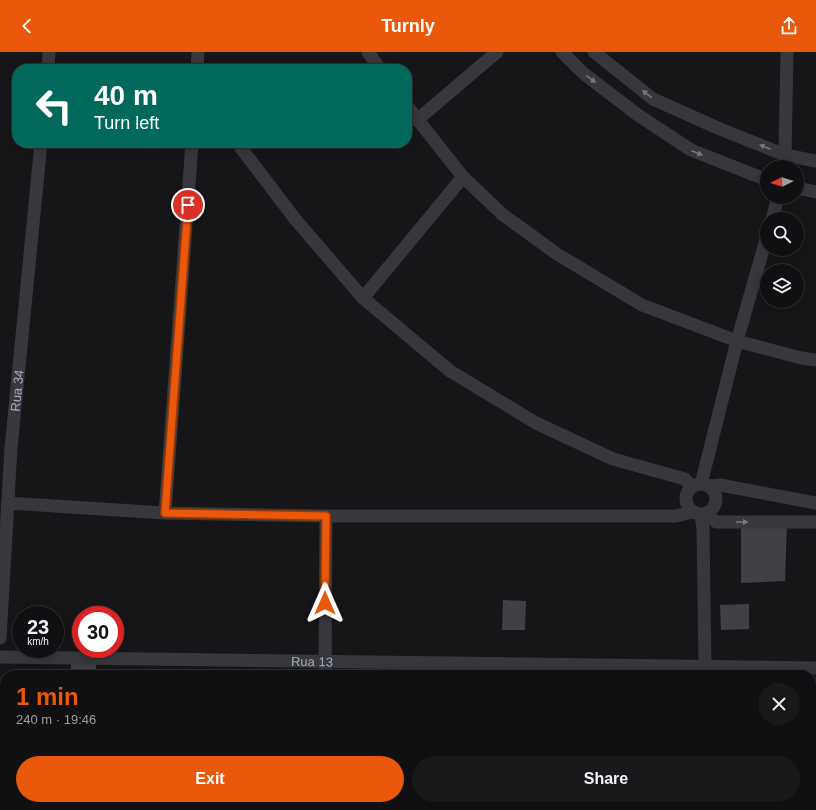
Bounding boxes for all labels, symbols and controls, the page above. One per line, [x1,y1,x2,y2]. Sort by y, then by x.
icon: back [16,15,38,37]
icon: share [778,15,800,37]
text: Turnly [381,16,435,36]
one-way arrow [585,74,596,83]
icon: left [28,80,80,132]
text: 40 m [94,80,158,111]
one-way arrow [641,90,652,98]
text: Turn left [94,113,159,133]
one-way arrow [759,144,771,150]
one-way arrow [692,150,704,156]
north arrow [760,160,804,204]
map controls [760,160,804,308]
pin [171,188,205,222]
icon: arrive [177,194,199,216]
button: search [760,212,804,256]
button: layers [760,264,804,308]
street label: Rua 34 [8,369,27,412]
one-way arrow [736,519,749,525]
position arrow [304,582,346,624]
speed limit sign: 30 [72,606,124,658]
text: 23 [27,616,49,638]
text: km/h [27,636,49,647]
street label: Rua 13 [291,654,333,669]
text: 1 min [16,683,79,710]
button: close [758,683,800,725]
text: 240 m · 19:46 [16,712,96,727]
button: Exit [16,756,404,802]
button: Share [412,756,800,802]

